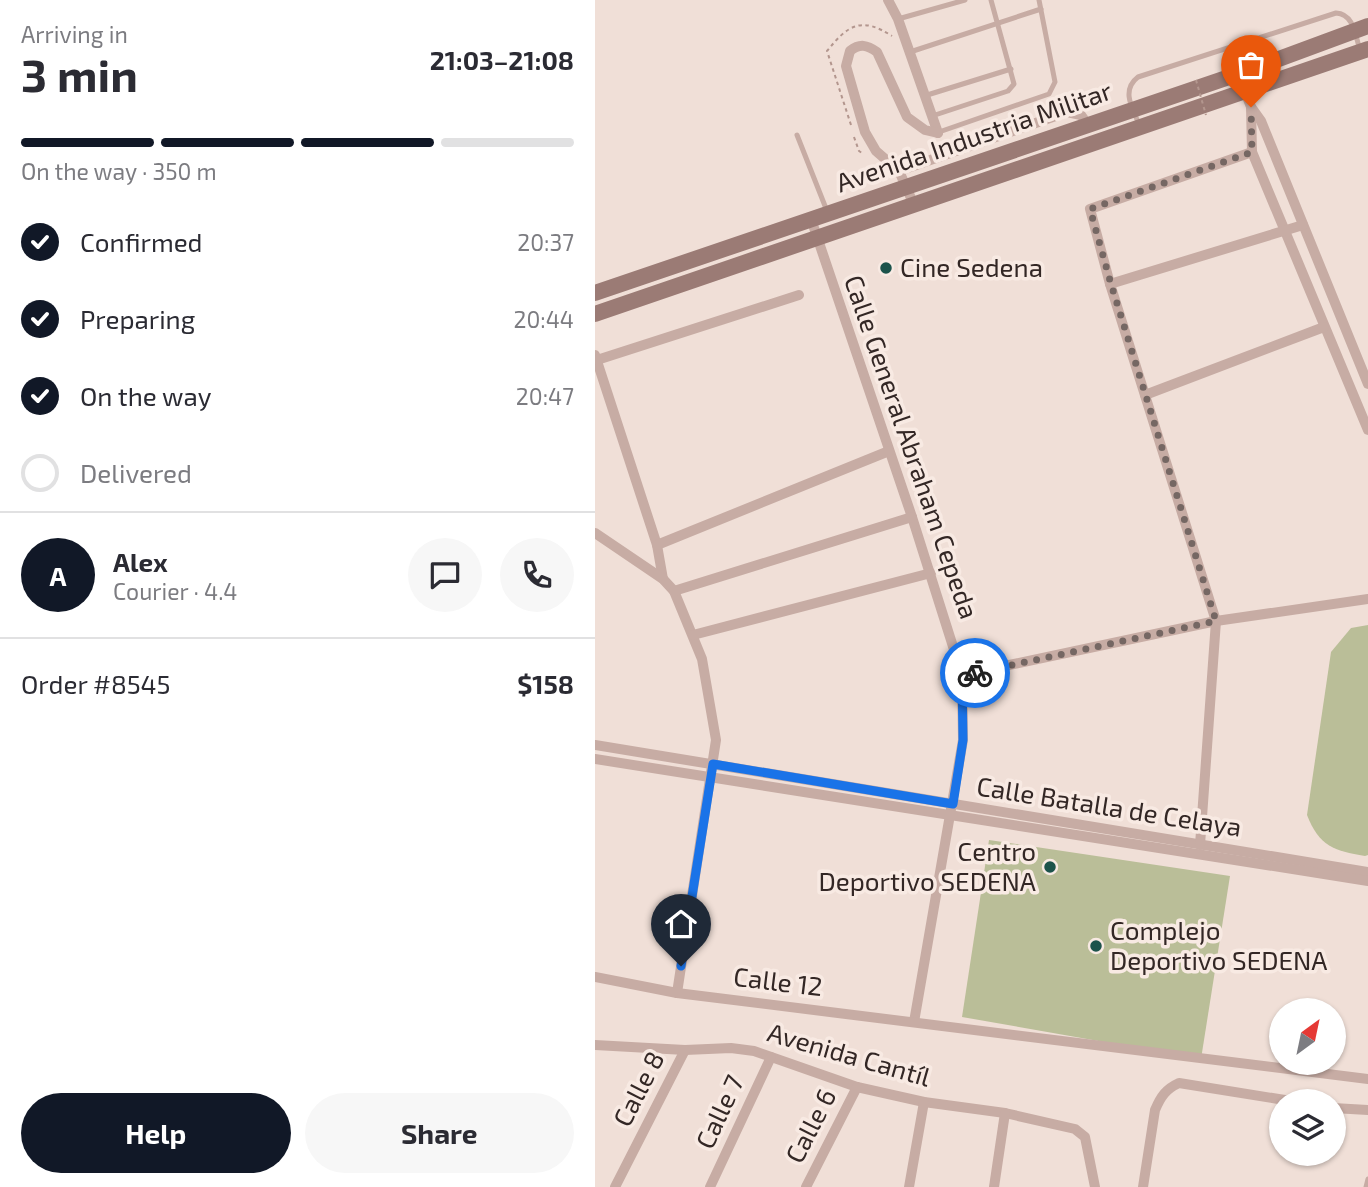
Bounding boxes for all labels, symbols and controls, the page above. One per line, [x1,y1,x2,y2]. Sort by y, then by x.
text: Arriving in [21,20,128,48]
pin [1221,35,1281,107]
text: 21:03–21:08 [430,44,574,75]
text: 3 min [21,46,138,101]
icon: bag [1232,46,1270,84]
street label: Avenida Industria Militar [832,74,1115,197]
text: On the way · 350 m [21,157,217,185]
icon: check [21,223,59,261]
text: Confirmed [80,226,203,257]
text: 20:37 [517,228,574,256]
place label: Cine Sedena [900,251,1043,282]
marker: Cine Sedena [878,260,894,276]
street label: Calle General Abraham Cepeda [839,271,986,622]
icon: check [21,300,59,338]
text: Preparing [80,303,195,334]
text: 20:44 [513,305,574,333]
icon: check [21,377,59,415]
text: On the way [80,380,211,411]
text: 20:47 [516,382,574,410]
text: Delivered [80,457,192,488]
button: chat [408,538,482,612]
button: phone [500,538,574,612]
text: Alex [113,546,168,577]
text: A [50,560,66,591]
text: Courier · 4.4 [113,577,237,605]
courier [940,638,1010,708]
icon: bike [956,654,994,692]
text: Order #8545 [21,668,171,699]
text: $158 [517,668,574,699]
street label: Calle Batalla de Celaya [975,769,1244,842]
place label: Centro Deportivo SEDENA [818,835,1036,896]
marker: Centro Deportivo SEDENA [1042,859,1058,875]
pin [651,894,711,966]
icon: home [662,905,700,943]
place label: Complejo Deportivo SEDENA [1110,914,1328,975]
marker: Complejo Deportivo SEDENA [1088,938,1104,954]
street label: Calle 12 [732,960,824,1001]
north arrow [1269,998,1346,1074]
map controls [1269,998,1346,1166]
street label: Avenida Cantíl [764,1015,935,1092]
street label: Calle 8 [606,1046,670,1131]
street label: Calle 7 [688,1070,749,1153]
street label: Calle 6 [778,1083,841,1168]
button: layers [1269,1089,1346,1166]
button: Help [21,1093,291,1173]
button: Share [305,1093,574,1173]

